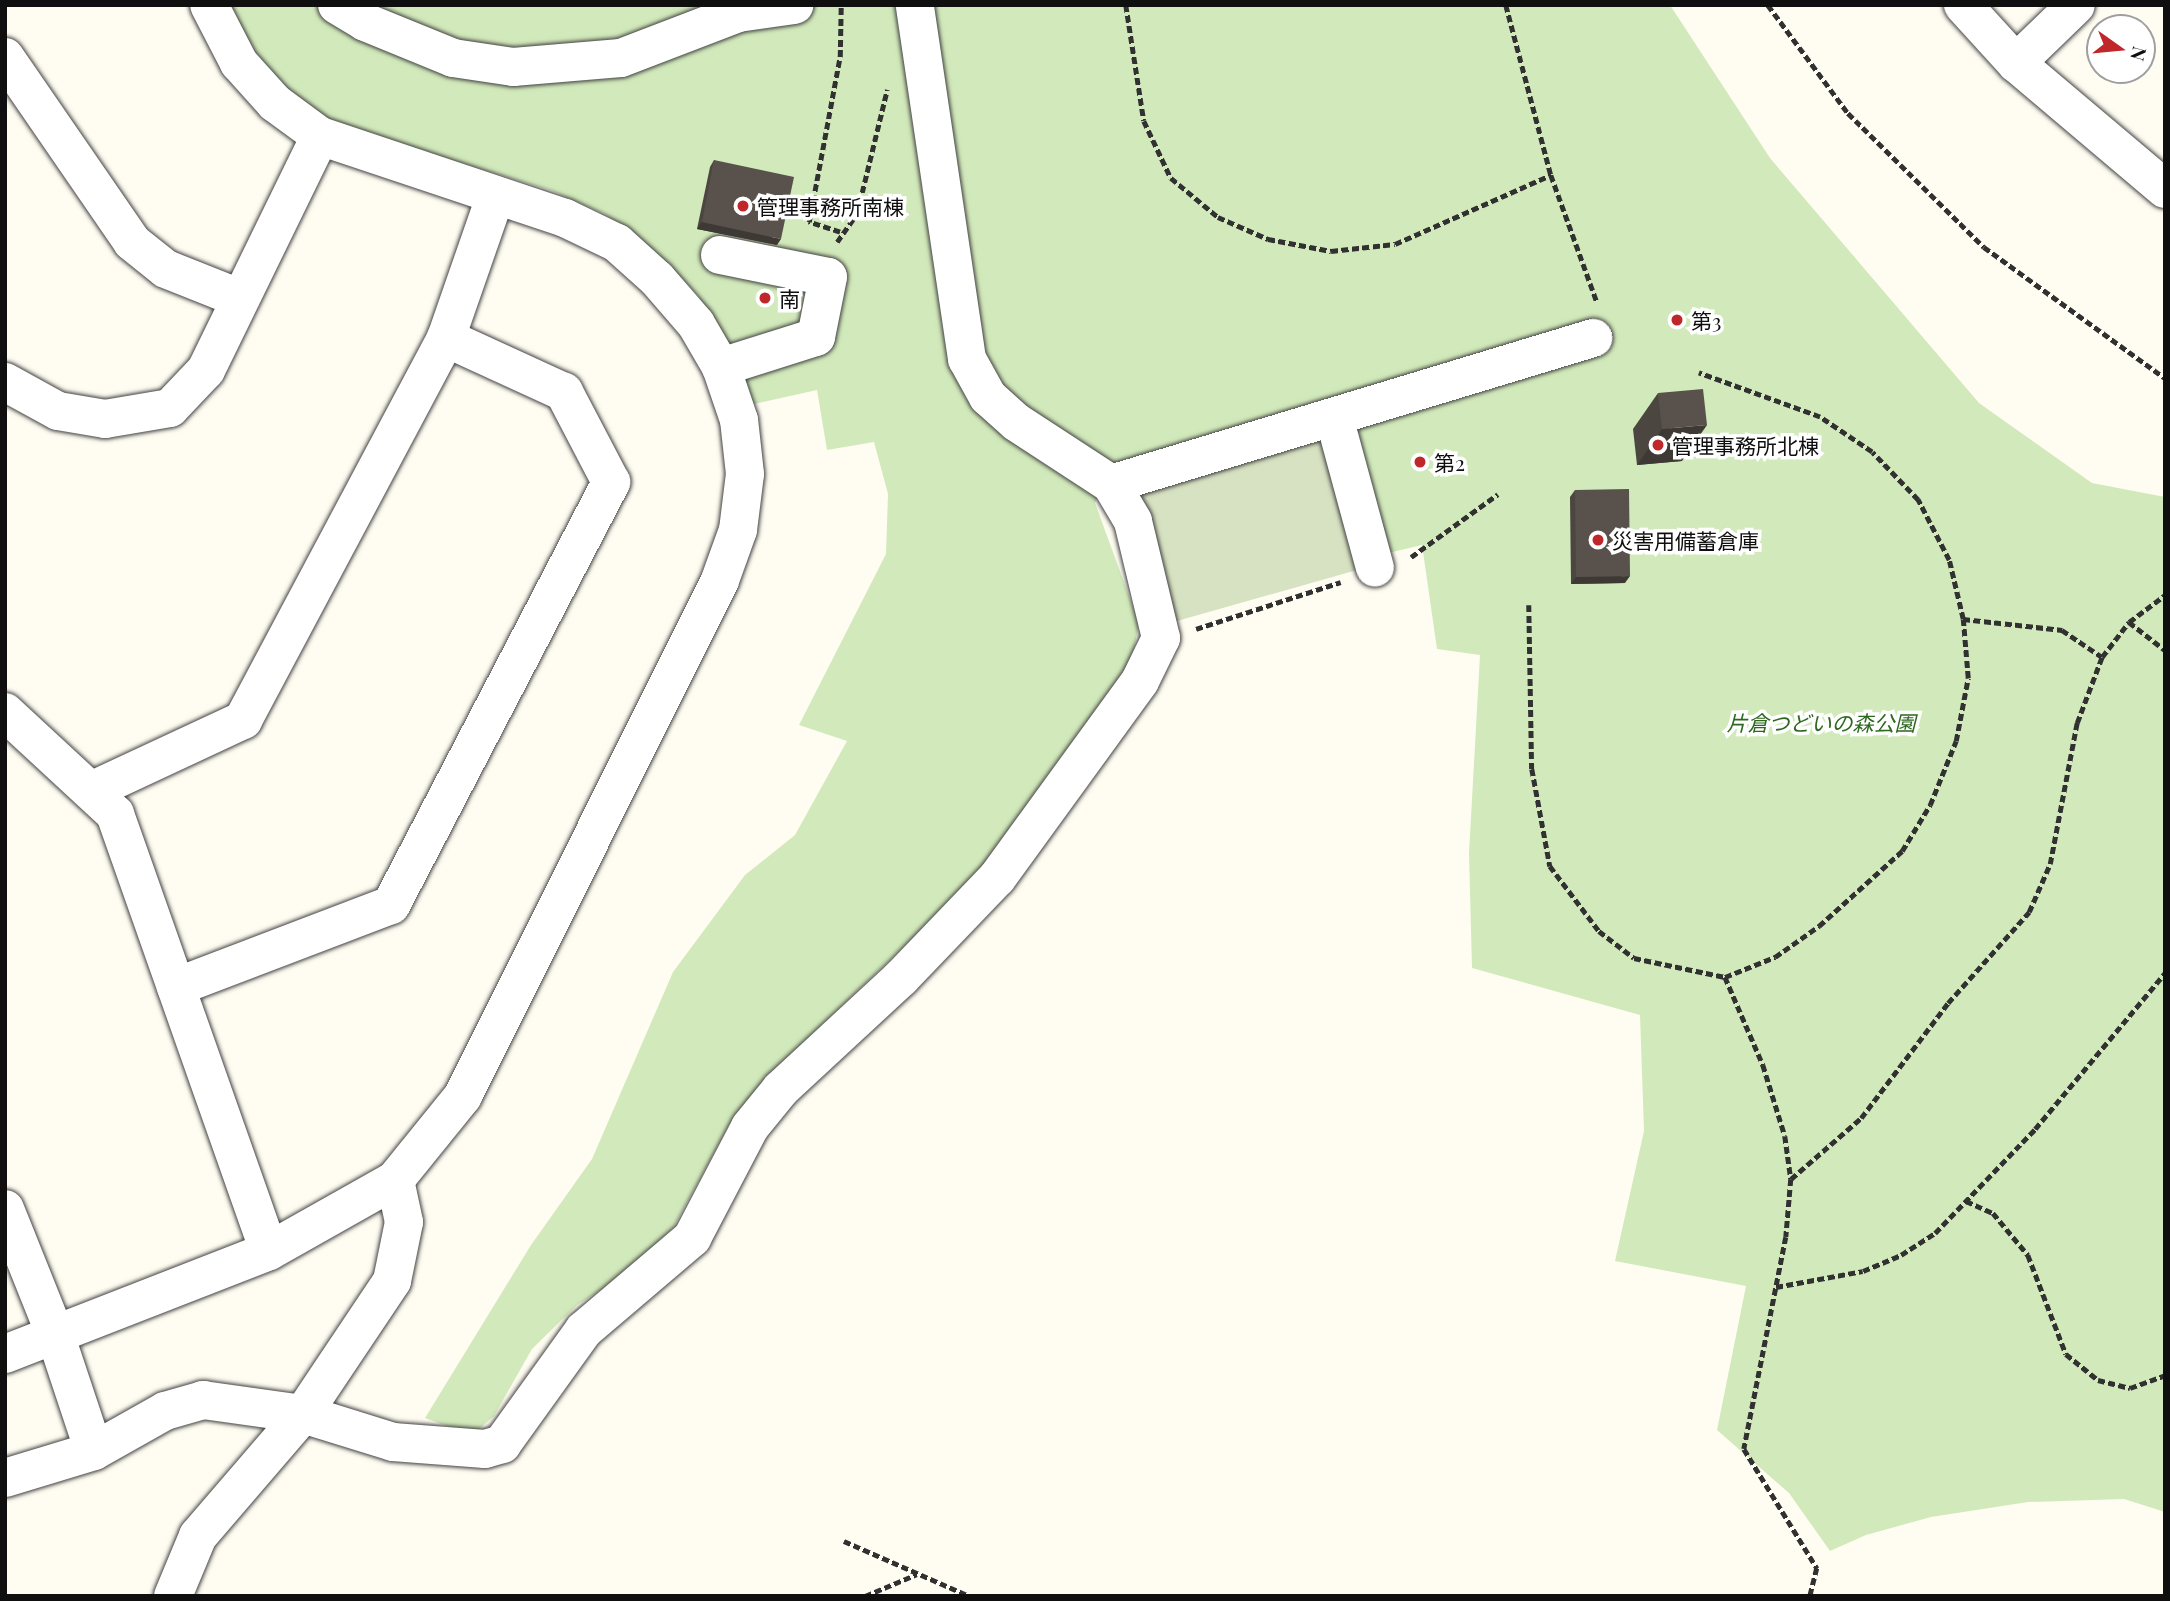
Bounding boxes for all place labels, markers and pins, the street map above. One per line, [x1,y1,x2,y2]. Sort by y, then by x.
place label: 管理事務所南棟 [757,193,904,219]
marker: 管理事務所南棟 [735,198,751,214]
place label: 南 [779,285,800,311]
marker: 南 [757,290,773,306]
place label: 第3 [1691,307,1721,333]
marker: 第3 [1669,312,1685,328]
place label: 管理事務所北棟 [1672,432,1819,458]
marker: 管理事務所北棟 [1650,437,1666,453]
place label: 第2 [1434,449,1465,475]
marker: 第2 [1412,454,1428,470]
place label: 災害用備蓄倉庫 [1612,527,1759,553]
marker: 災害用備蓄倉庫 [1590,532,1606,548]

